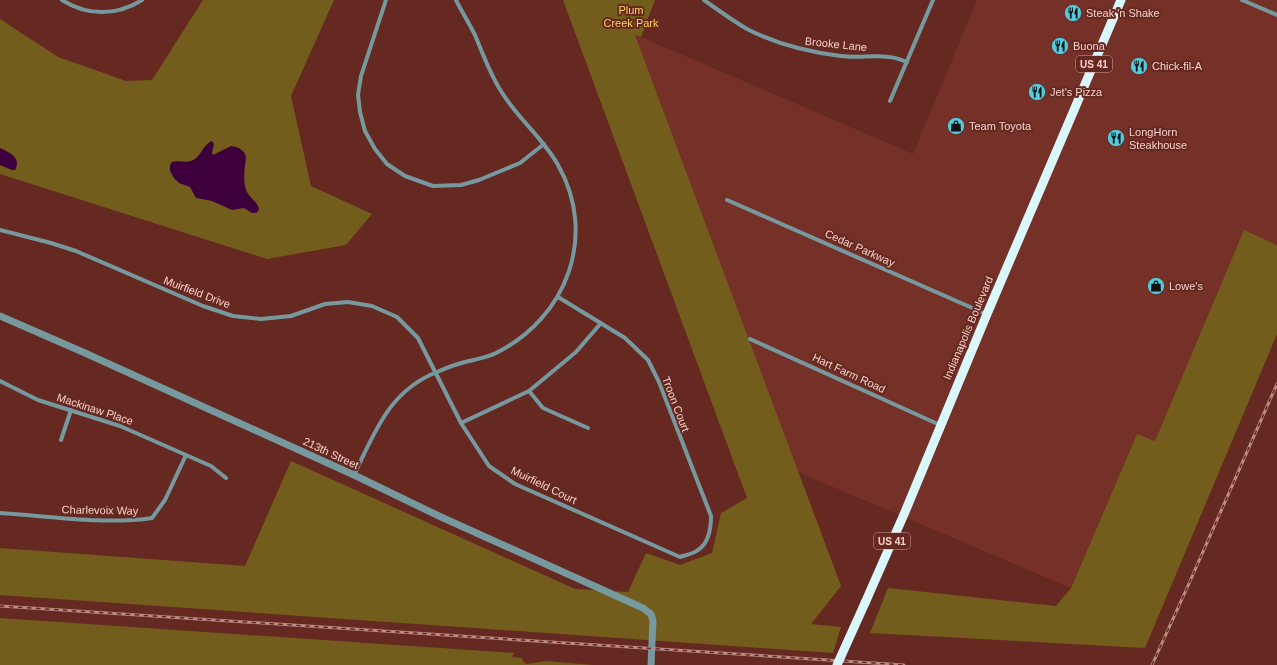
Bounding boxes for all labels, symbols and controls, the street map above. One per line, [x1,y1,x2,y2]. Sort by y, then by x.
restaurant icon: Steak 'n Shake [1063,3,1083,23]
park label: Plum Creek Park [603,4,659,29]
place label: Steak 'n Shake [1086,7,1160,19]
street label: Brooke Lane [804,35,868,53]
restaurant icon: Buona [1050,36,1070,56]
place label: Buona [1073,40,1106,52]
road number: US 41 [1076,56,1112,72]
restaurant icon: Chick-fil-A [1129,56,1149,76]
place label: Chick-fil-A [1152,60,1203,72]
restaurant icon: Jet's Pizza [1027,82,1047,102]
place label: Jet's Pizza [1050,86,1103,98]
shop icon: Team Toyota [946,116,966,136]
place label: Team Toyota [969,120,1032,132]
place label: LongHorn Steakhouse [1129,126,1187,151]
restaurant icon: LongHorn Steakhouse [1106,128,1126,148]
street label: Cedar Parkway [823,227,897,269]
street label: Muirfield Drive [162,274,232,310]
street label: Indianapolis Boulevard [941,274,995,382]
shop icon: Lowe's [1146,276,1166,296]
place label: Lowe's [1169,280,1203,292]
street label: Hart Farm Road [811,351,887,395]
street label: Troon Court [660,375,692,433]
street label: Mackinaw Place [55,391,135,427]
street label: 213th Street [301,435,361,471]
street label: Muirfield Court [509,464,579,506]
street label: Charlevoix Way [62,503,139,517]
road number: US 41 [874,533,910,549]

